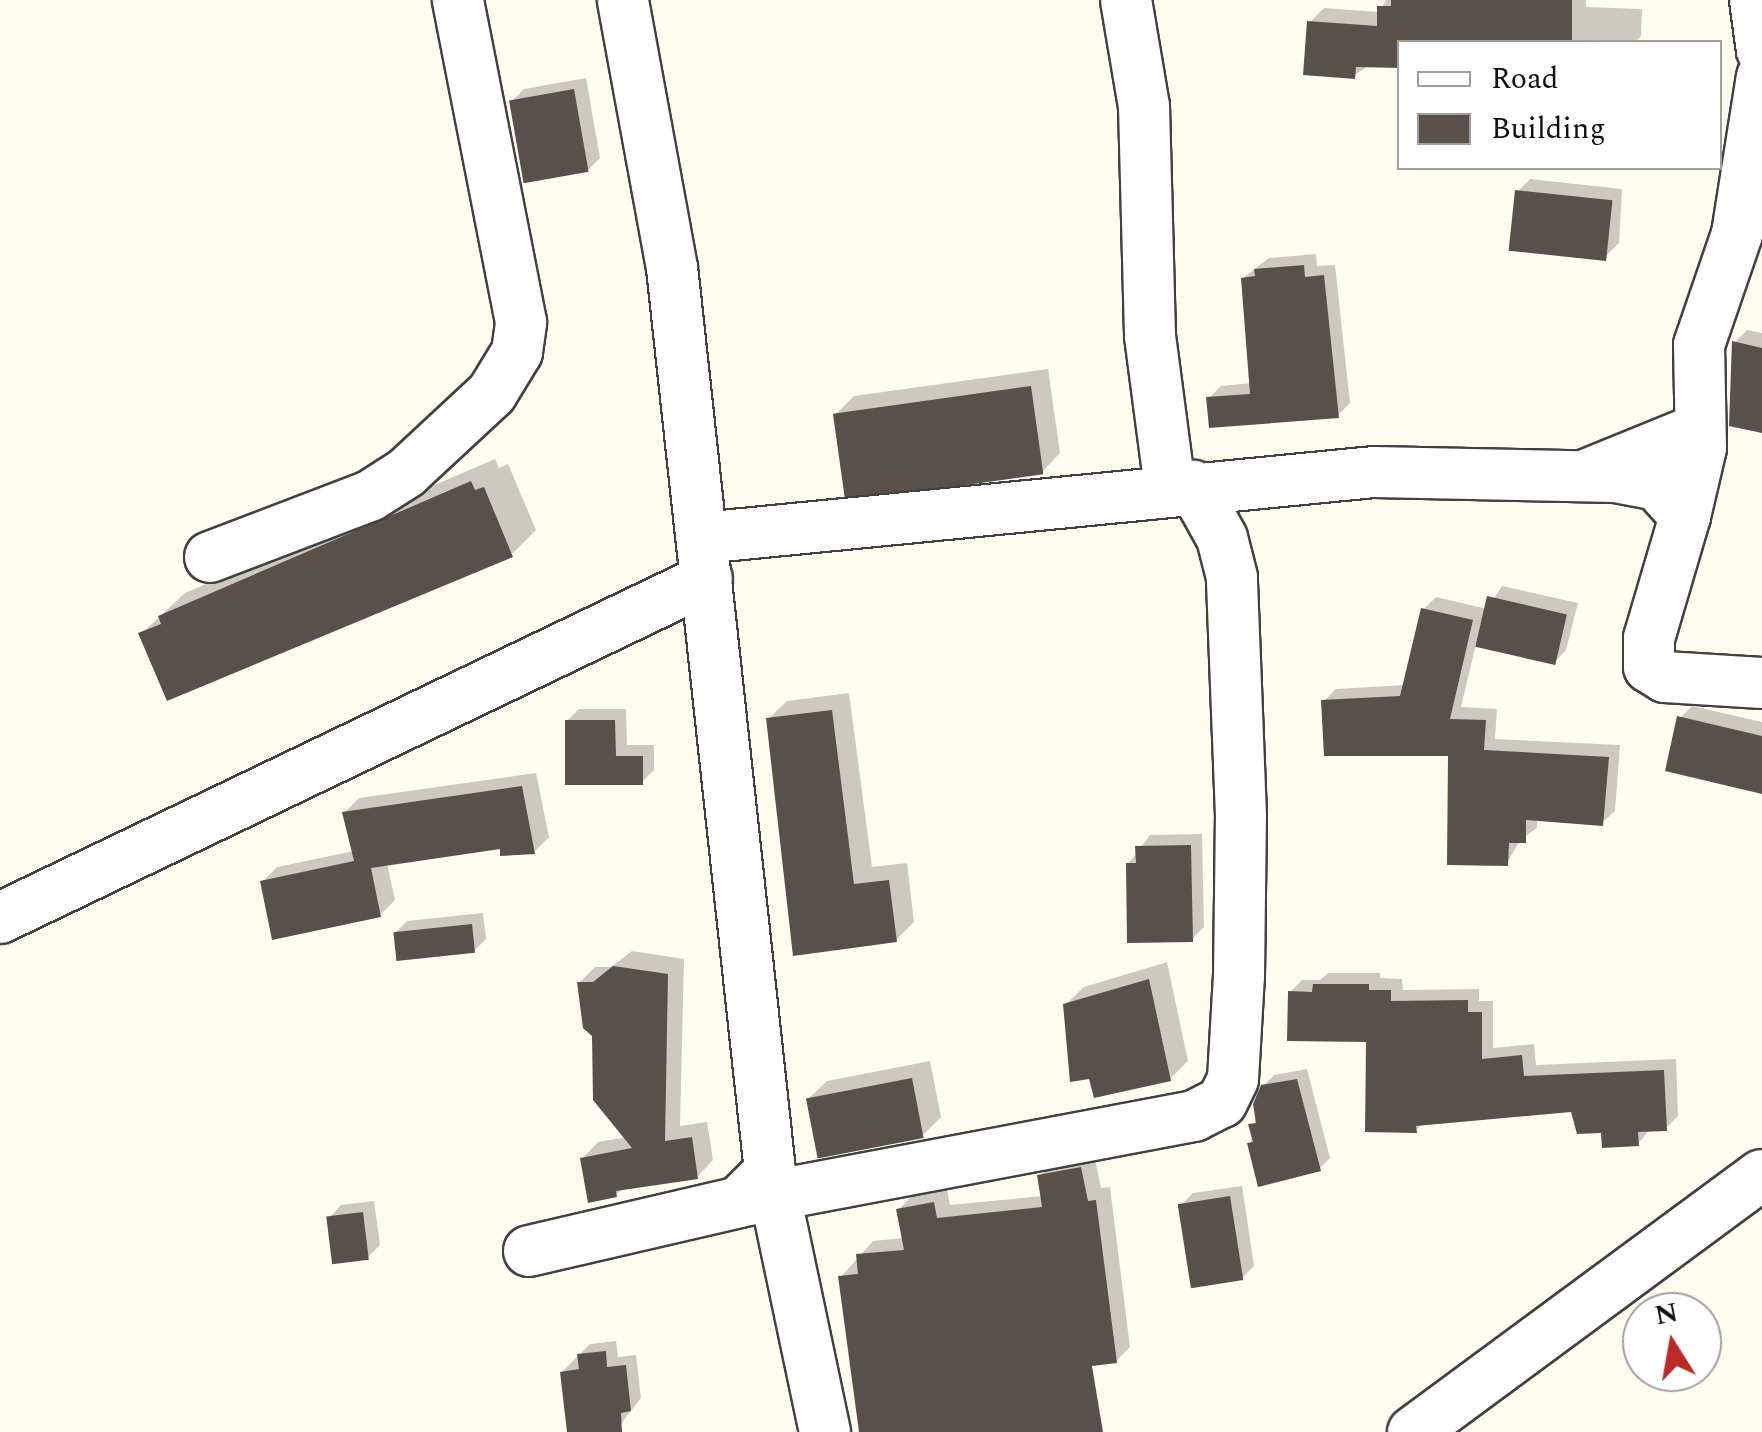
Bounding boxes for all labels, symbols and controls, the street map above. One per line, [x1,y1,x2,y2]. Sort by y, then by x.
legend [1397,40,1722,170]
text: Road [1491,56,1559,102]
text: Building [1491,106,1606,152]
text: N [1651,1291,1682,1337]
north arrow [1622,1292,1722,1392]

